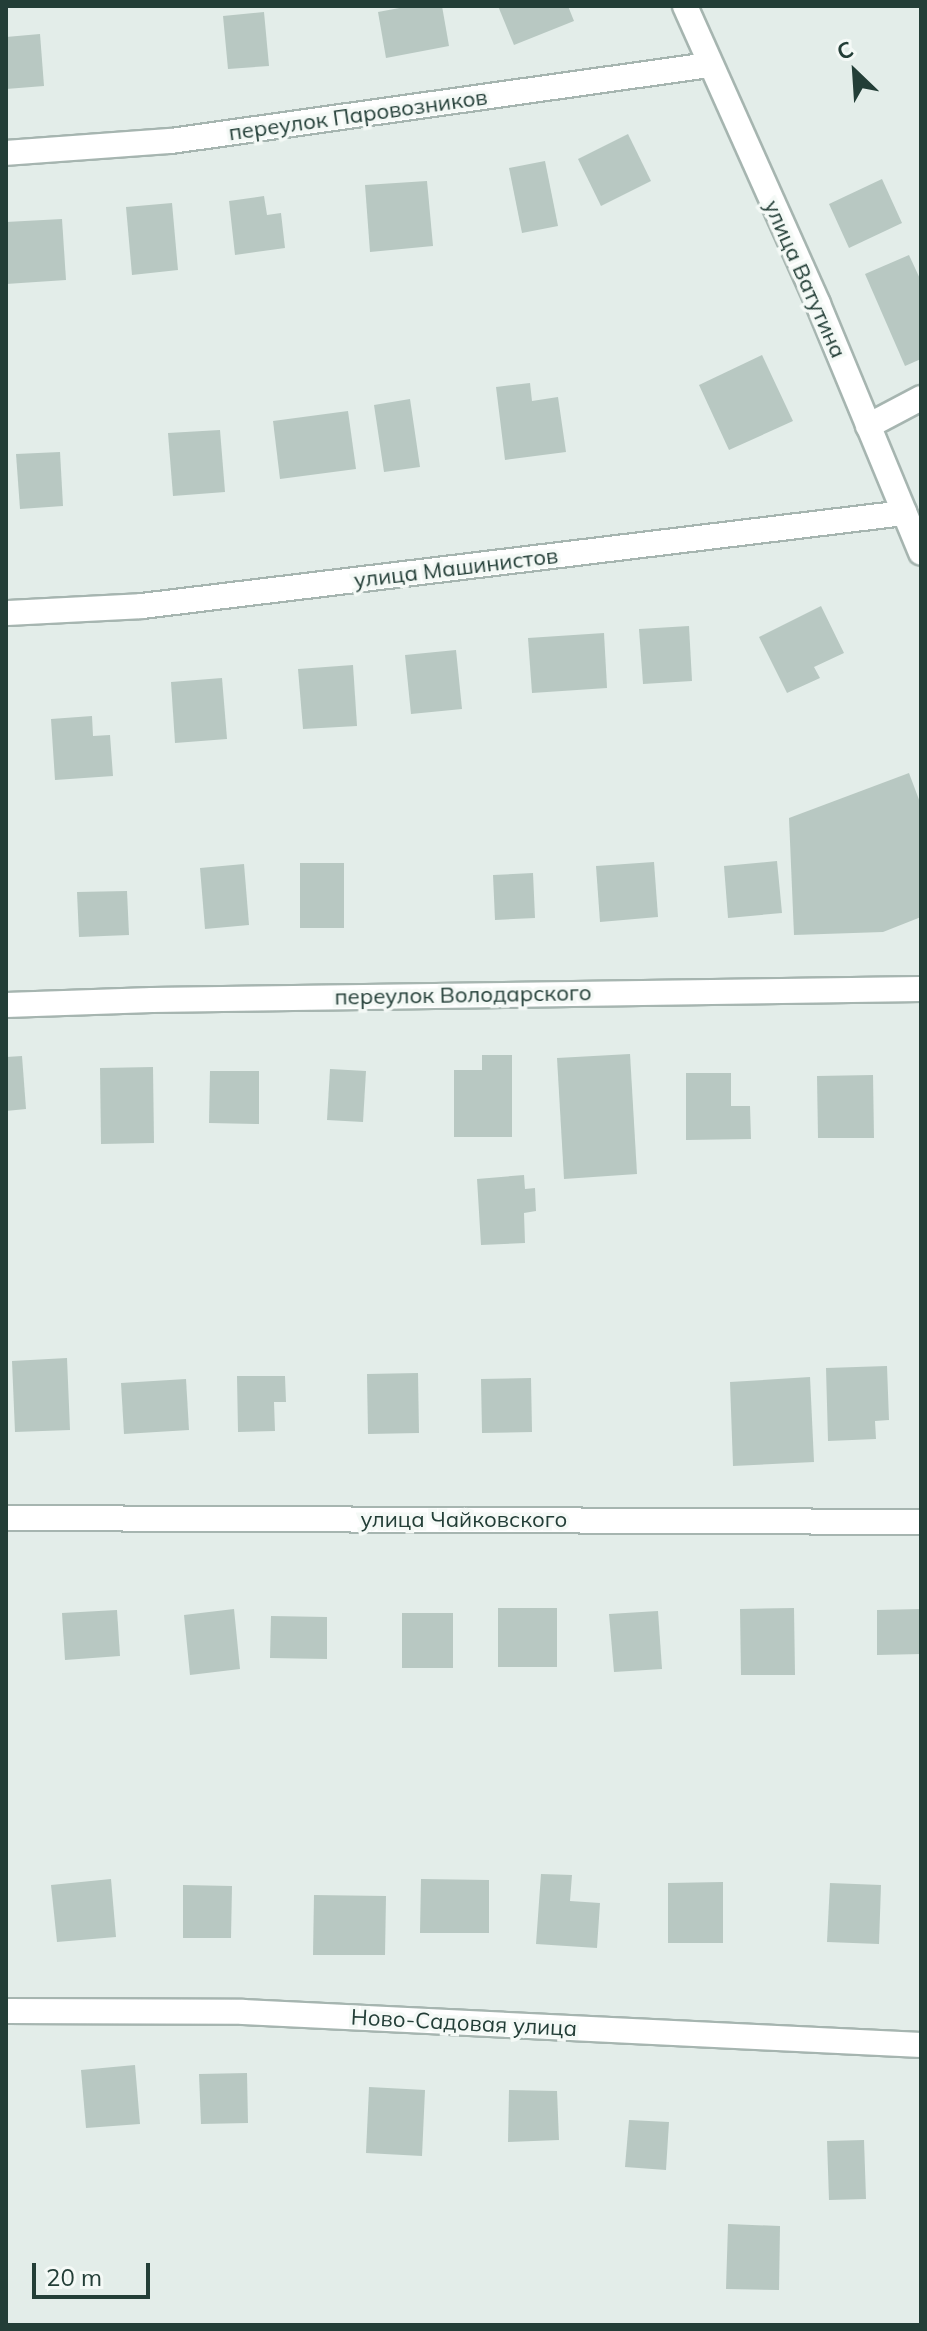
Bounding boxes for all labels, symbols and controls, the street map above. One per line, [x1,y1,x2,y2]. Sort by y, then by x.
north arrow [815,32,895,112]
text: С [832,34,858,66]
street label: переулок Паровозников [227,84,489,146]
street label: улица Ватутина [758,196,852,362]
street label: улица Машинистов [352,542,560,594]
street label: переулок Володарского [334,980,592,1010]
street label: улица Чайковского [361,1507,567,1533]
street label: Ново-Садовая улица [350,2004,578,2042]
scale bar [36,2247,154,2297]
text: 20 m [46,2262,102,2292]

